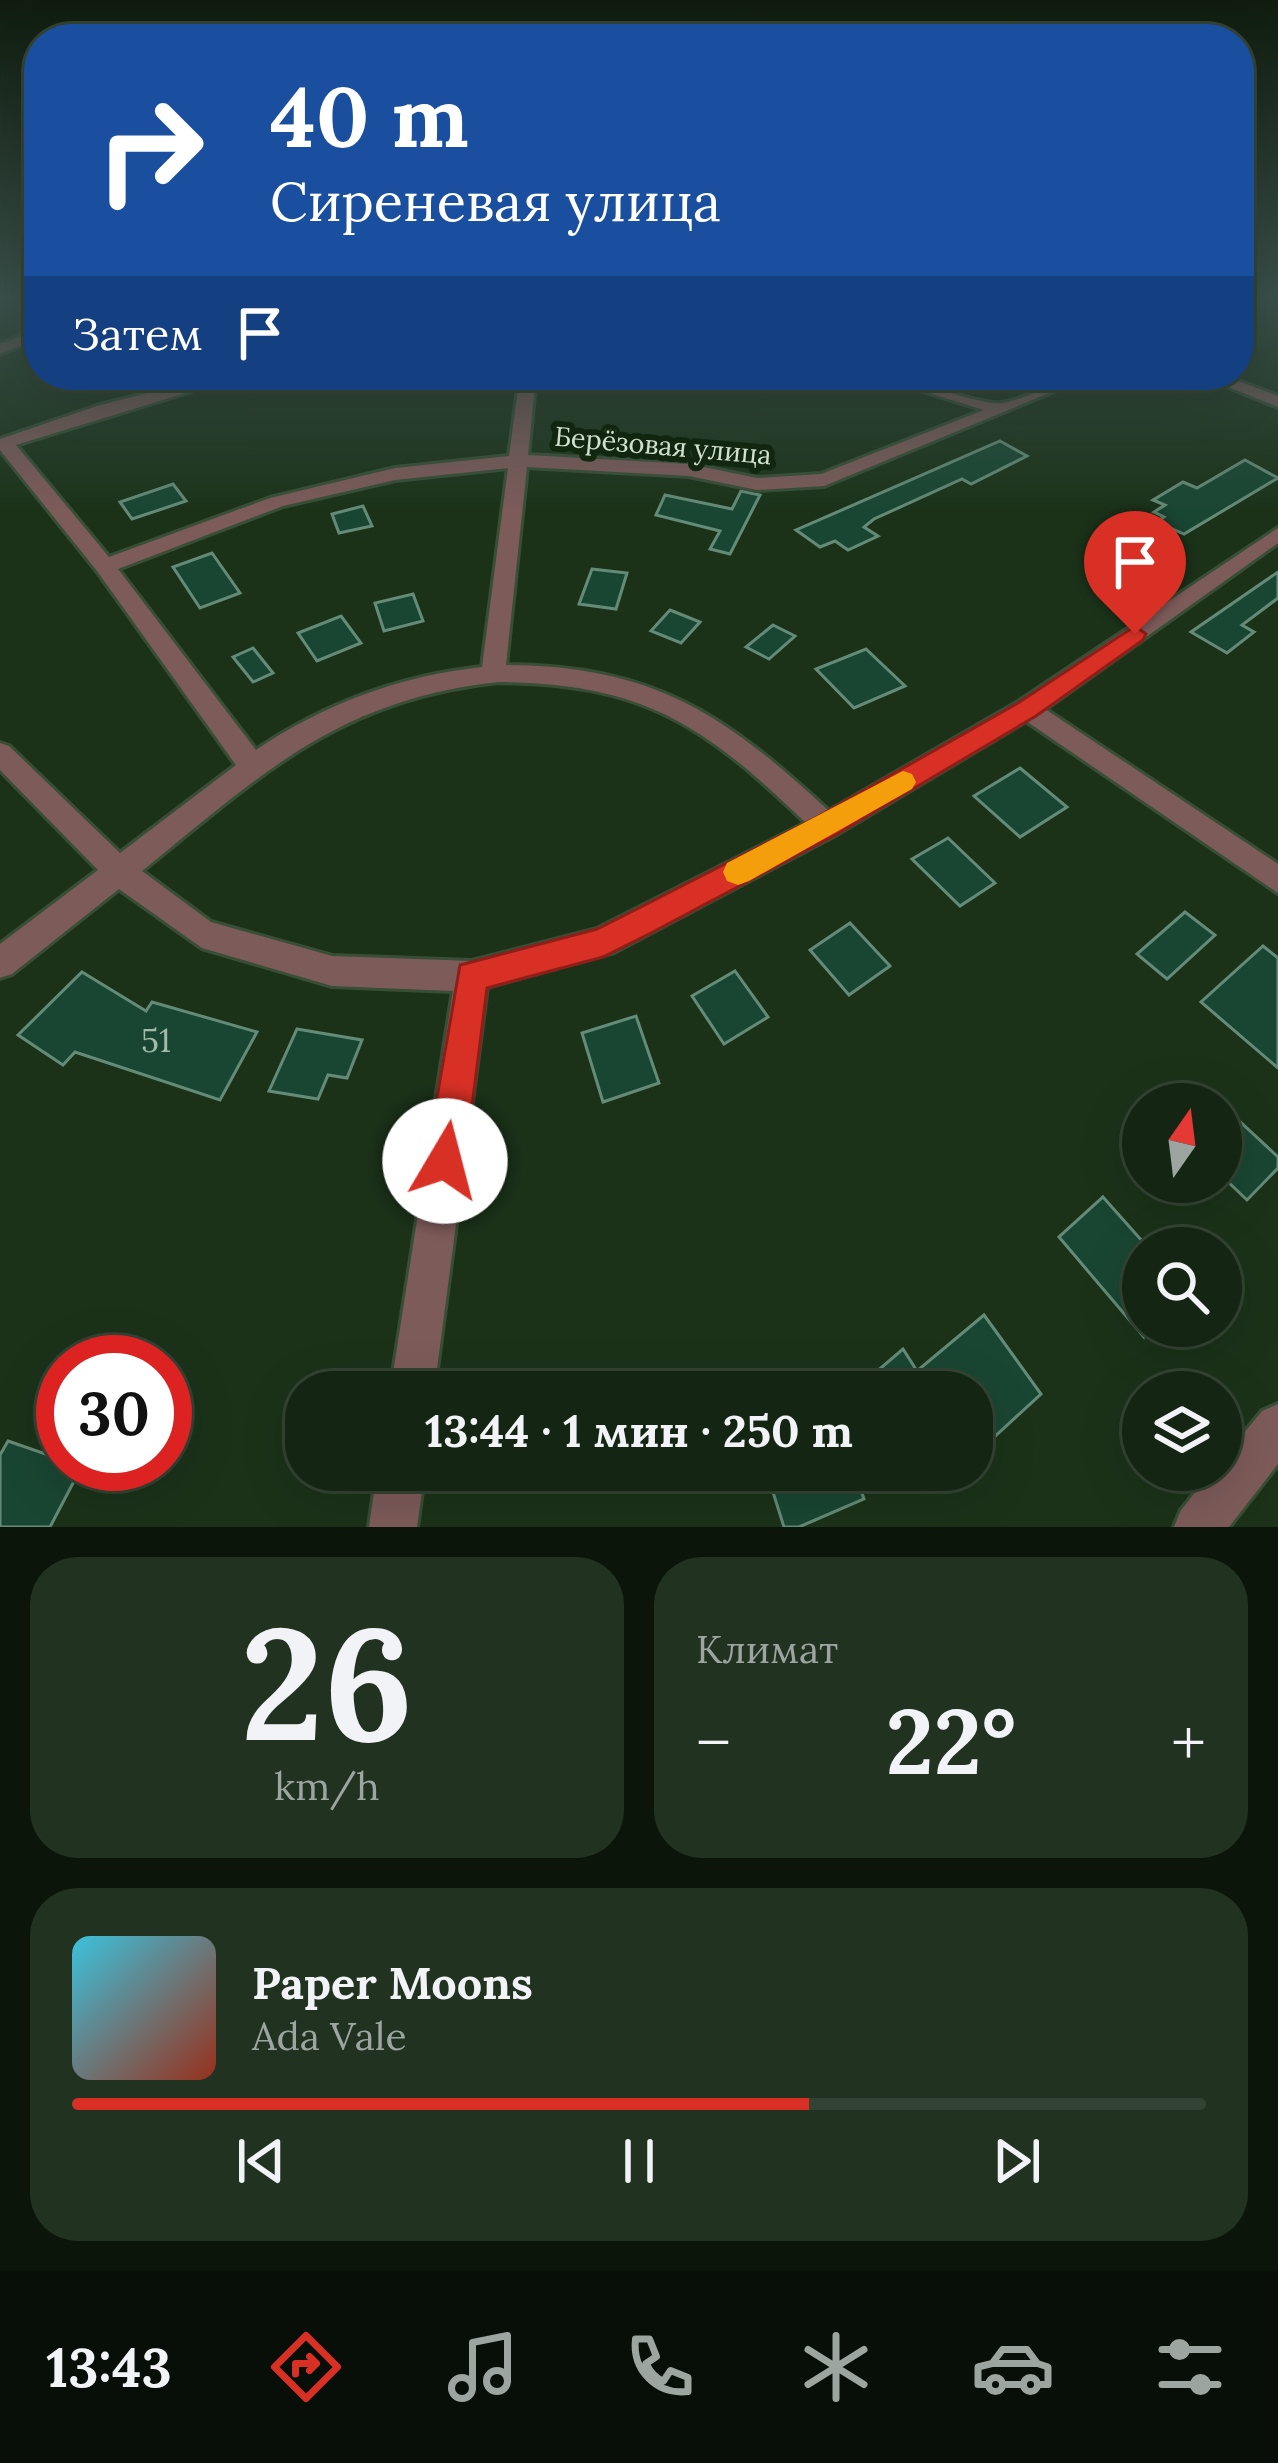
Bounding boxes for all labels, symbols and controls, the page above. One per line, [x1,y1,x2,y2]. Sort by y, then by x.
text: 40 m [270,62,469,170]
icon: right [72,72,228,228]
text: Сиреневая улица [270,167,721,236]
icon: arrive [227,300,293,366]
text: Затем [72,305,203,362]
street label: Берёзовая улица [553,419,773,471]
pin [1084,511,1186,634]
icon: arrive [1102,529,1168,595]
house number: 51 [141,1019,171,1061]
north arrow [1122,1083,1242,1203]
map controls [1122,1083,1242,1491]
position arrow [382,1098,508,1224]
button: search [1122,1227,1242,1347]
speed limit sign: 30 [36,1335,192,1491]
button: layers [1122,1371,1242,1491]
text: 13:44 · 1 мин · 250 m [425,1402,853,1459]
text: 26 [241,1583,413,1783]
text: Климат [696,1624,838,1674]
text: 22° [886,1683,1016,1799]
text: − [696,1700,731,1784]
text: + [1171,1700,1206,1784]
text: km/h [274,1761,380,1811]
text: Paper Moons [252,1954,533,2011]
text: Ada Vale [252,2011,407,2061]
icon: previous [228,2128,294,2194]
icon: pause [606,2128,672,2194]
icon: next [984,2128,1050,2194]
icon: directions [264,2325,348,2409]
icon: music [441,2325,525,2409]
icon: phone [618,2325,702,2409]
icon: climate [794,2325,878,2409]
icon: car [971,2325,1055,2409]
icon: filters [1148,2325,1232,2409]
text: 13:43 [46,2333,172,2402]

